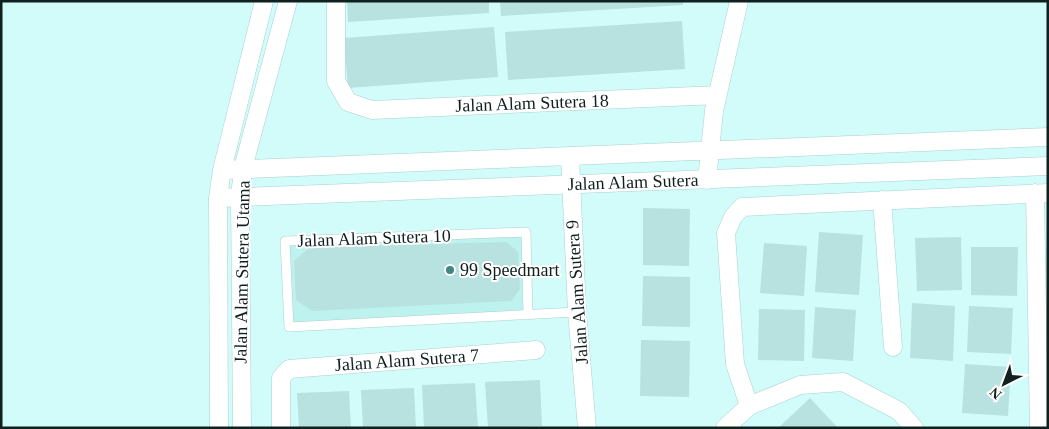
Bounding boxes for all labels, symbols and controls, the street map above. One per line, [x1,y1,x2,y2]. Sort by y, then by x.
street label: Jalan Alam Sutera 18 [455,90,609,116]
street label: Jalan Alam Sutera [567,170,699,194]
street label: Jalan Alam Sutera Utama [230,180,254,364]
street label: Jalan Alam Sutera 9 [562,219,592,365]
street label: Jalan Alam Sutera 10 [297,225,451,251]
place label: 99 Speedmart [460,260,559,280]
marker: 99 Speedmart [444,264,456,276]
street label: Jalan Alam Sutera 7 [334,345,480,375]
north arrow [979,359,1029,409]
text: N [987,384,1004,402]

